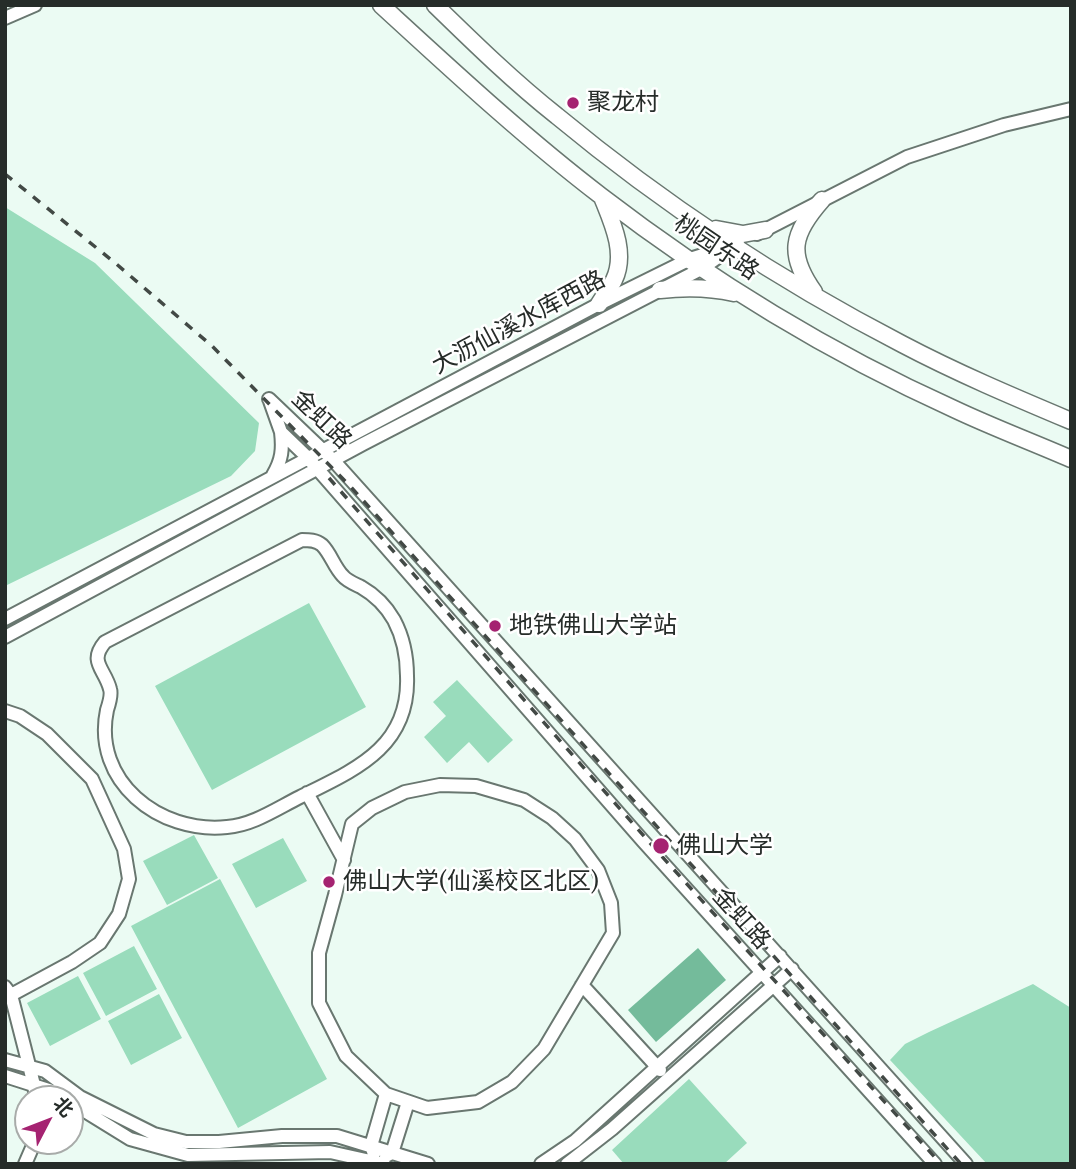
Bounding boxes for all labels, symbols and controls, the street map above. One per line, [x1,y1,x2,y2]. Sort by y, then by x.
place label: 聚龙村 [587,89,659,117]
marker: 聚龙村 [565,95,581,111]
street label: 桃园东路 [668,209,764,287]
street label: 大沥仙溪水库西路 [427,265,611,381]
street label: 金虹路 [285,385,357,455]
place label: 地铁佛山大学站 [509,612,677,640]
marker: 地铁佛山大学站 [487,618,503,634]
place label: 佛山大学 [677,832,773,860]
marker: 佛山大学 [651,836,671,856]
place label: 佛山大学(仙溪校区北区) [343,868,599,896]
marker: 佛山大学(仙溪校区北区) [321,874,337,890]
street label: 金虹路 [706,883,776,955]
north arrow [14,1085,84,1155]
text: 北 [49,1092,78,1122]

